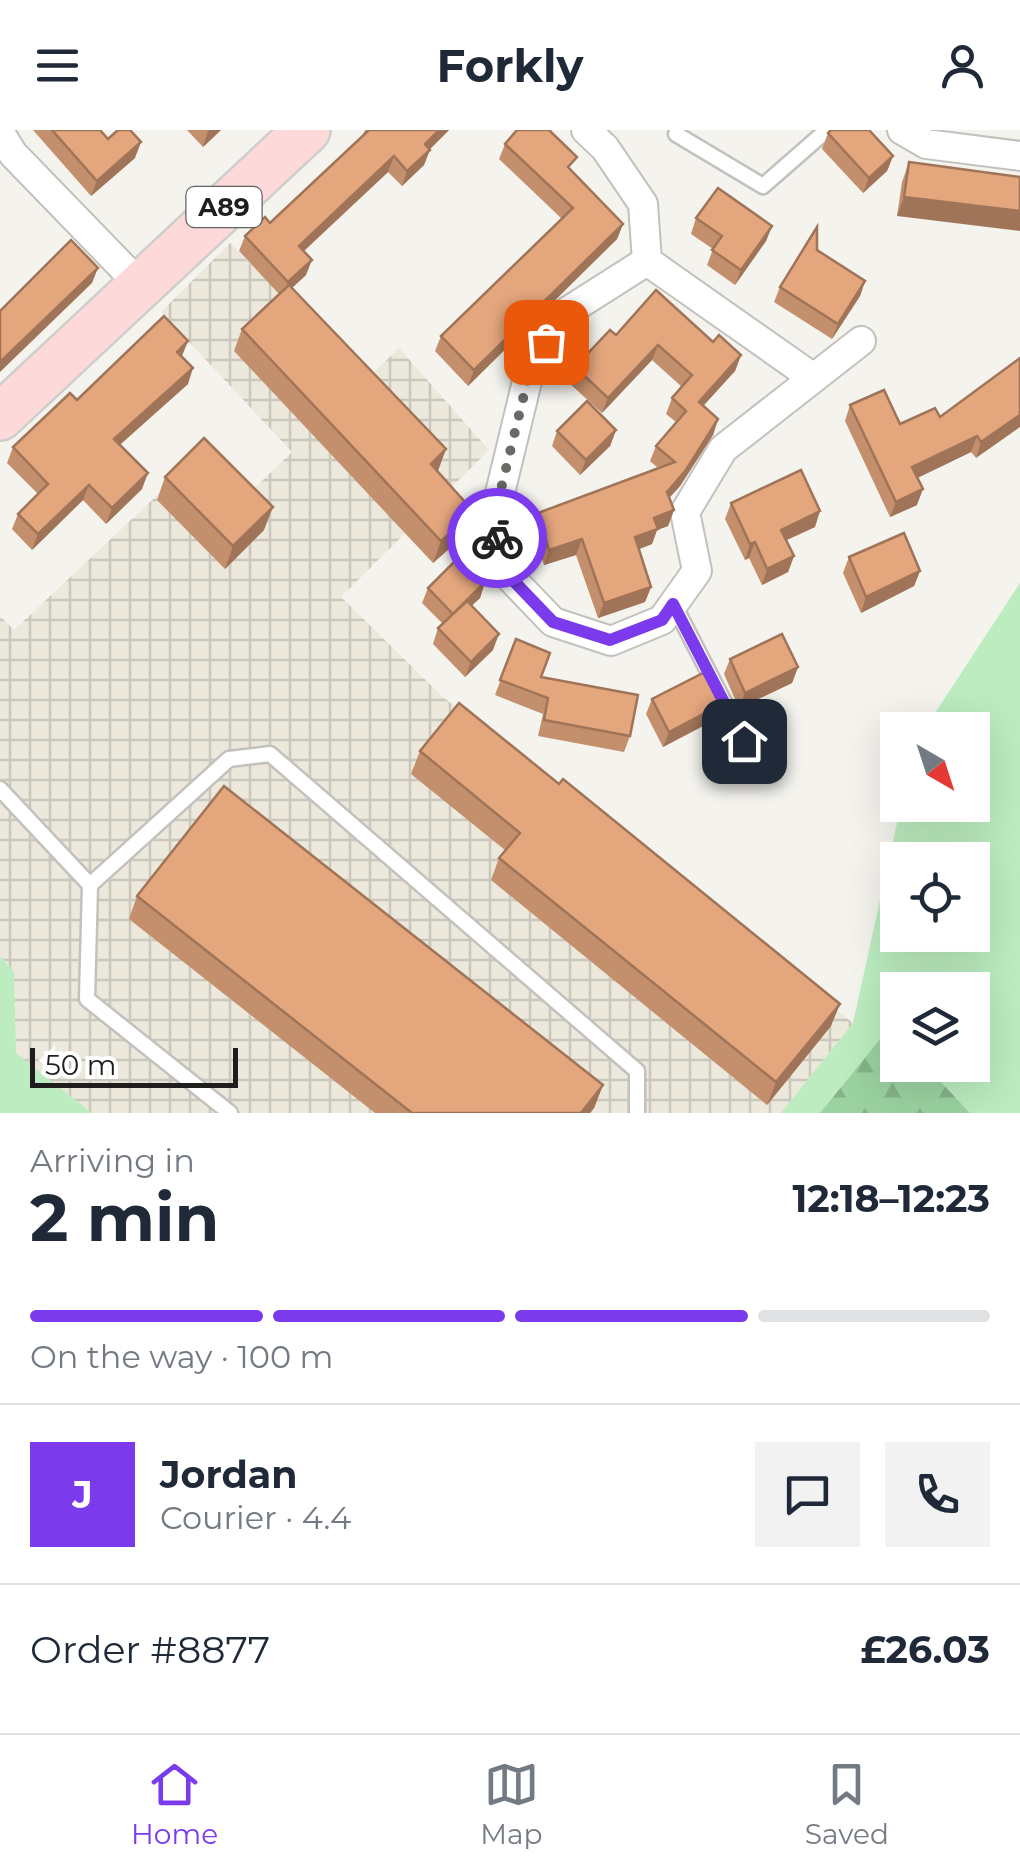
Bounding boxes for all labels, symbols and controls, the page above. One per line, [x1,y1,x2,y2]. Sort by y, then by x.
icon: menu [30,38,85,93]
text: Forkly [437,38,583,93]
icon: person [935,38,990,93]
road number: A89 [186,187,262,227]
pin [504,300,589,385]
icon: bag [519,315,574,370]
courier [447,488,547,588]
icon: bike [470,511,525,566]
pin [702,699,787,784]
north arrow [880,712,990,822]
map controls [880,712,990,1082]
icon: home [717,714,772,769]
button: locate [880,842,990,952]
button: layers [880,972,990,1082]
scale bar [30,1043,238,1088]
text: 50 m [45,1048,116,1082]
text: Arriving in [30,1141,195,1180]
text: 12:18–12:23 [792,1175,990,1222]
text: 2 min [30,1178,219,1257]
text: On the way · 100 m [30,1337,333,1376]
button: chat [755,1442,860,1547]
button: phone [885,1442,990,1547]
text: Jordan [160,1451,298,1498]
text: J [72,1471,93,1518]
text: Courier · 4.4 [160,1498,351,1537]
text: Order #8877 [30,1626,270,1673]
text: £26.03 [861,1626,990,1673]
tab: Home [131,1757,218,1851]
tab: Map [480,1757,543,1851]
tab: Saved [805,1757,889,1851]

